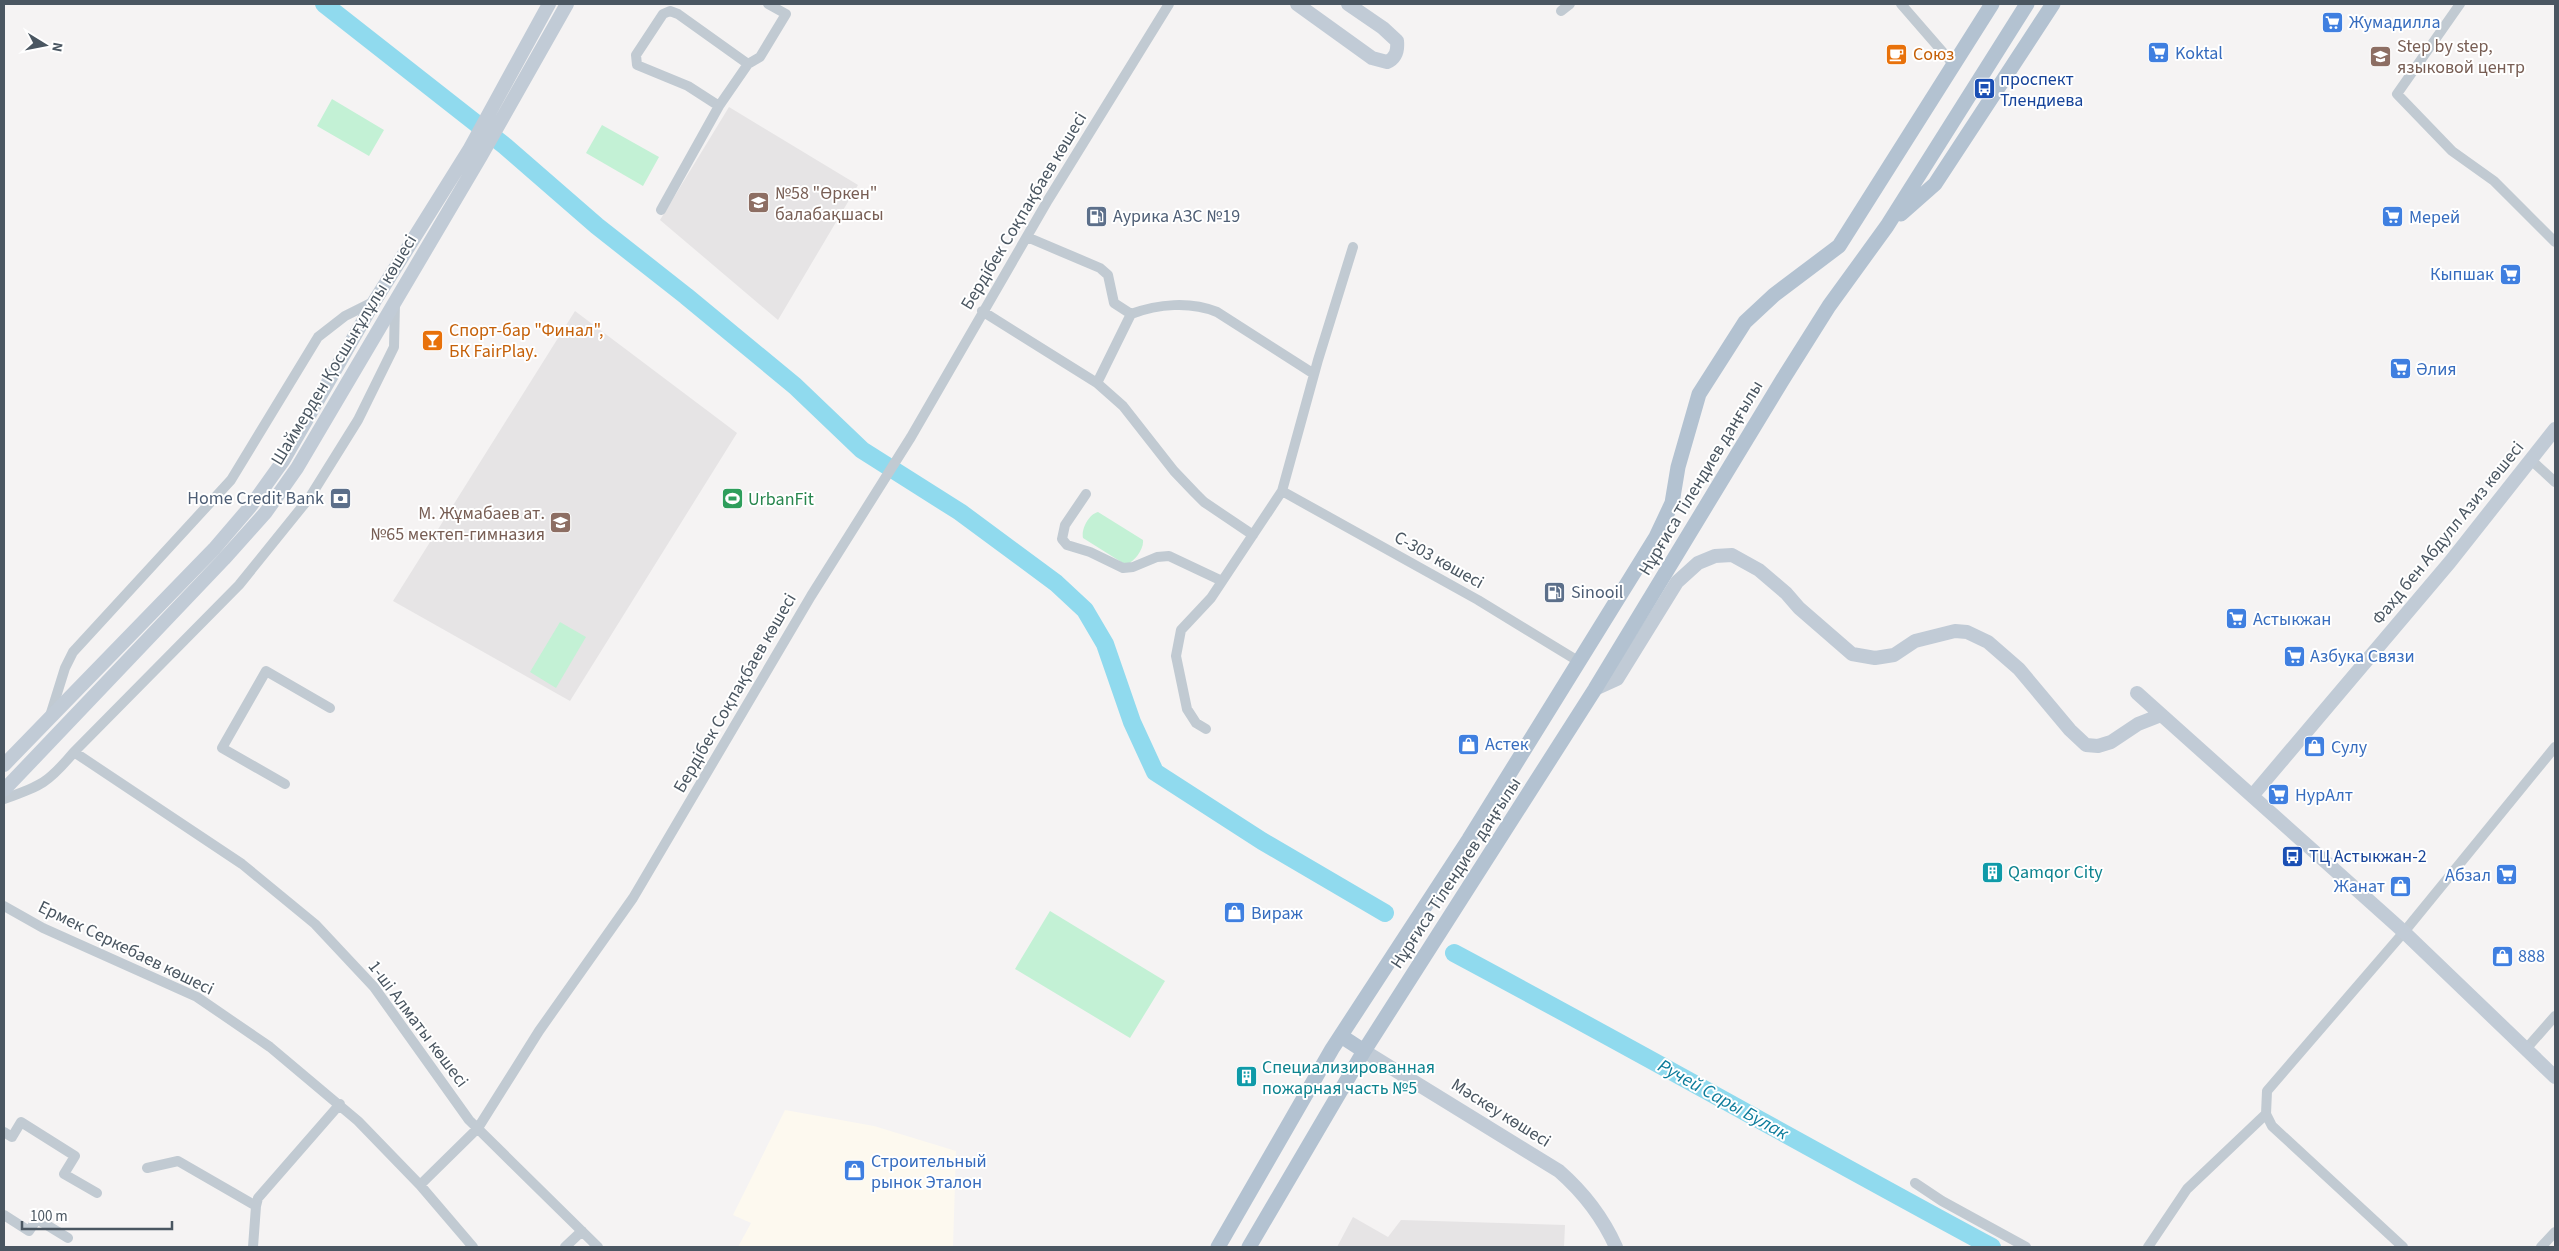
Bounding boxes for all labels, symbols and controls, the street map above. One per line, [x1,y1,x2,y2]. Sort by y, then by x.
supermarket icon: Жумадилла [2321,10,2345,34]
place label: Жумадилла [2349,10,2440,35]
north arrow [20,20,70,70]
place label: Step by step, языковой центр [2397,34,2525,80]
text: N [46,41,67,53]
supermarket icon: Koktal [2147,41,2171,65]
place label: Koktal [2175,41,2223,66]
cafe icon: Союз [1885,42,1909,66]
place label: Союз [1913,42,1954,67]
school or university icon: Step by step, языковой центр [2369,44,2393,68]
place label: проспект Тлендиева [2000,67,2083,113]
bus stop icon: проспект Тлендиева [1972,77,1996,101]
street label: Бердібек Соқпақбаев көшесі [955,107,1093,315]
place label: №58 "Өркен" балабақшасы [775,181,884,227]
school or university icon: №58 "Өркен" балабақшасы [747,191,771,215]
fuel station icon: Аурика АЗС №19 [1085,204,1109,228]
place label: Аурика АЗС №19 [1113,204,1240,229]
supermarket icon: Мерей [2381,205,2405,229]
place label: Мерей [2409,205,2460,230]
street label: Шаймерден Қосшығұлұлы көшесі [265,230,423,470]
place label: Кыпшак [2430,262,2494,287]
supermarket icon: Кыпшак [2498,262,2522,286]
place label: Спорт-бар "Финал", БК FairPlay. [449,318,604,364]
bar icon: Спорт-бар "Финал", БК FairPlay. [421,328,445,352]
supermarket icon: Әлия [2388,357,2412,381]
place label: Әлия [2416,357,2457,382]
street label: Нұрғиса Тілендиев даңғылы [1633,376,1769,580]
street label: Фахд бен Абдулл Азиз көшесі [2366,436,2530,630]
place label: Home Credit Bank [187,486,324,511]
bank icon: Home Credit Bank [328,486,352,510]
sports icon: UrbanFit [720,487,744,511]
place label: UrbanFit [748,487,814,512]
place label: М. Жұмабаев ат. №65 мектеп-гимназия [370,501,545,547]
school or university icon: М. Жұмабаев ат. №65 мектеп-гимназия [549,511,573,535]
street label: С-303 көшесі [1390,525,1488,595]
fuel station icon: Sinooil [1543,580,1567,604]
place label: Sinooil [1571,580,1623,605]
street label: Бердібек Соқпақбаев көшесі [667,589,803,797]
supermarket icon: Астыкжан [2225,607,2249,631]
place label: Астыкжан [2253,607,2331,632]
supermarket icon: Азбука Связи [2282,644,2306,668]
place label: Азбука Связи [2310,644,2415,669]
shop icon: Астек [1457,732,1481,756]
place label: Астек [1485,732,1529,757]
shop icon: Сулу [2303,735,2327,759]
place label: Сулу [2331,735,2368,760]
street label: Нұрғиса Тілендиев даңғылы [1385,772,1527,974]
supermarket icon: НурАлт [2267,783,2291,807]
place label: НурАлт [2295,783,2353,808]
bus stop icon: ТЦ Астыкжан-2 [2281,844,2305,868]
place label: ТЦ Астыкжан-2 [2309,844,2427,869]
building icon: Qamqor City [1980,860,2004,884]
place label: Qamqor City [2008,860,2103,885]
place label: Абзал [2445,863,2491,888]
supermarket icon: Абзал [2495,863,2519,887]
place label: Жанат [2334,874,2385,899]
shop icon: Жанат [2389,874,2413,898]
street label: Ермек Серкебаев көшесі [34,895,218,1001]
shop icon: Вираж [1223,901,1247,925]
place label: Вираж [1251,901,1304,926]
shop icon: 888 [2490,944,2514,968]
place label: 888 [2518,944,2545,969]
street label: 1-ші Алматы көшесі [362,955,474,1093]
water label: Ручей Сары Булак [1653,1053,1794,1148]
place label: Специализированная пожарная часть №5 [1262,1055,1435,1101]
building icon: Специализированная пожарная часть №5 [1234,1065,1258,1089]
street label: Мәскеу көшесі [1446,1072,1556,1154]
place label: Строительный рынок Эталон [871,1149,987,1195]
shop icon: Строительный рынок Эталон [843,1159,867,1183]
scale bar [22,1198,172,1230]
text: 100 m [30,1206,68,1227]

